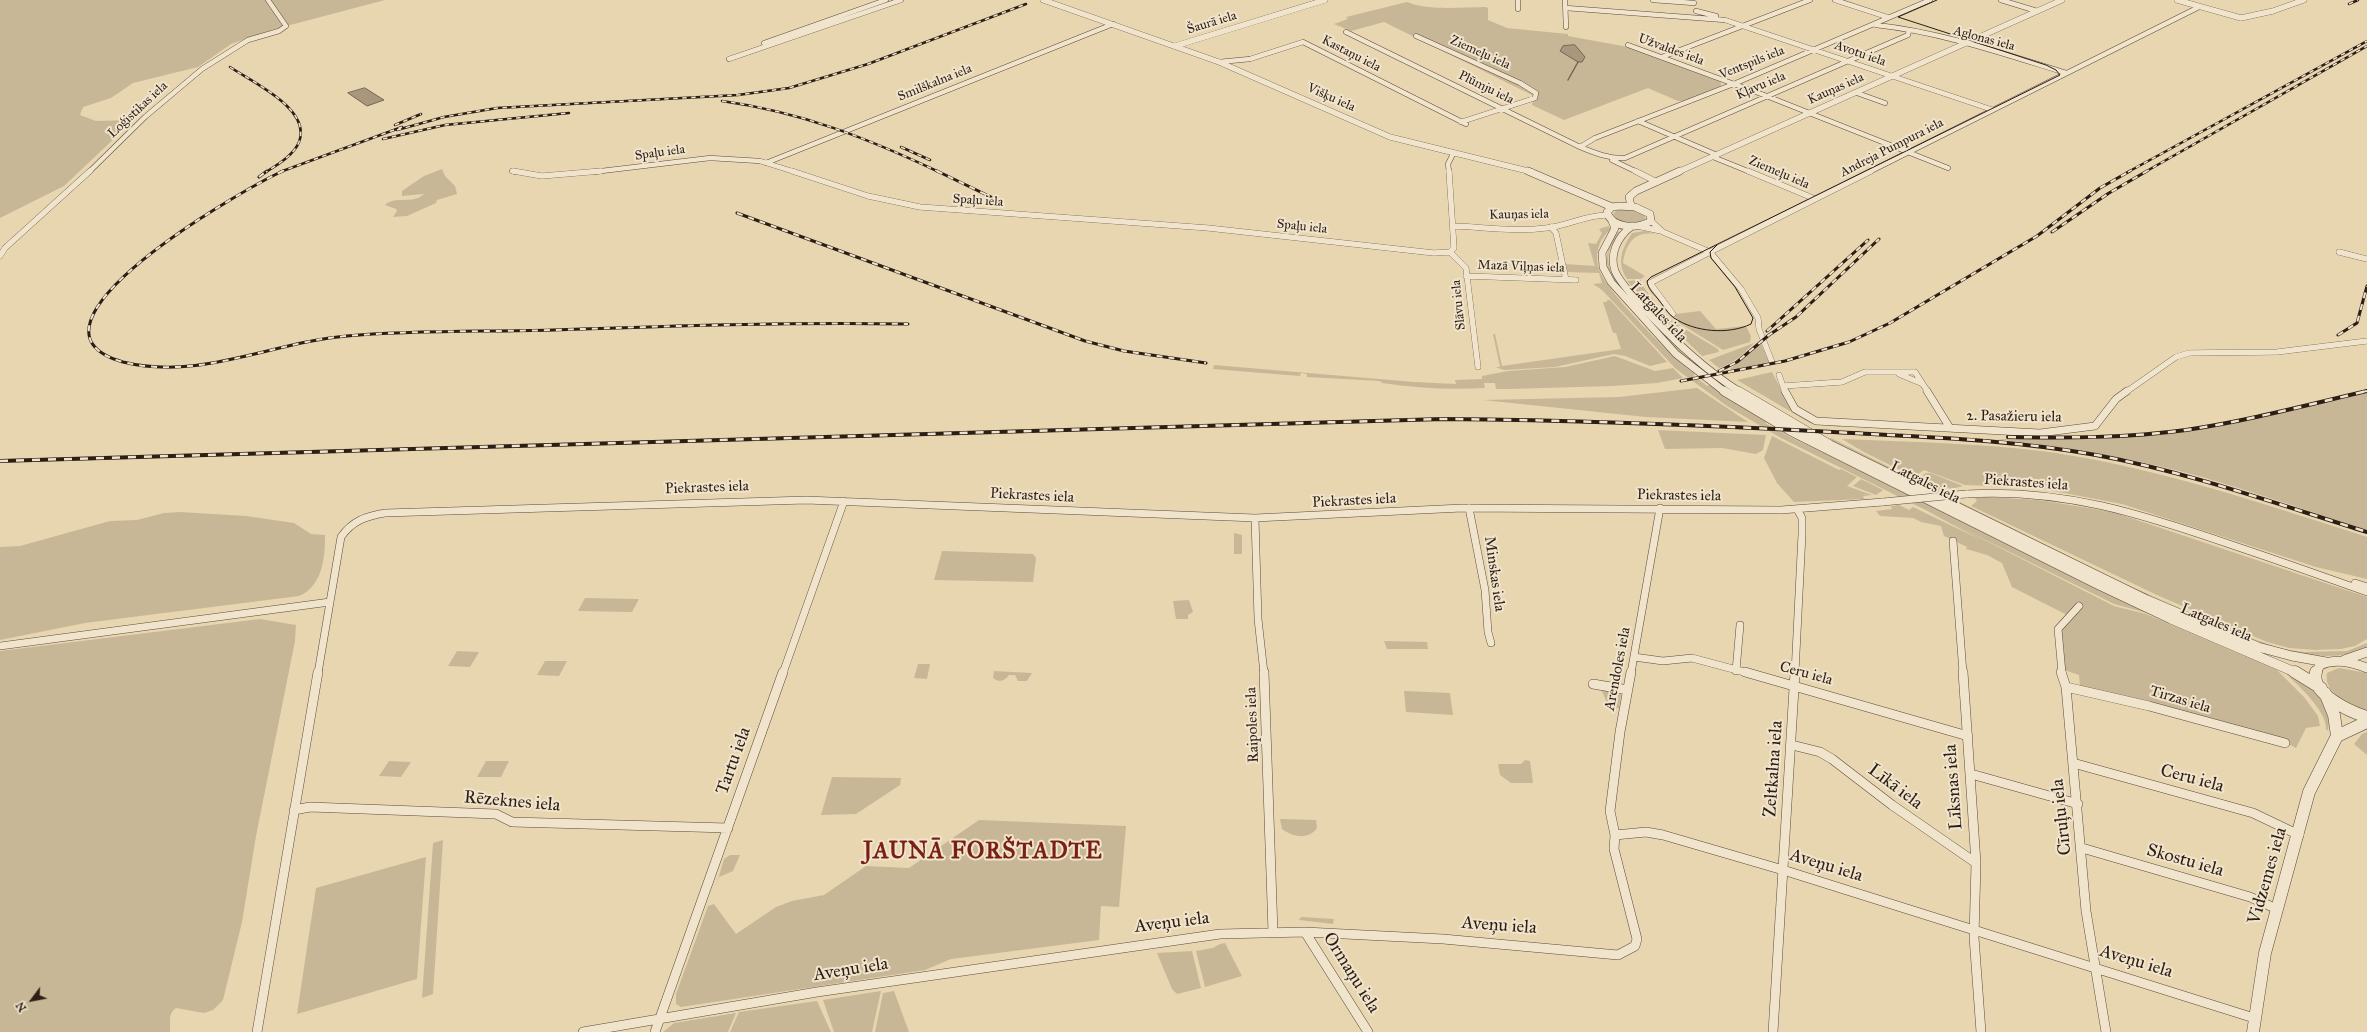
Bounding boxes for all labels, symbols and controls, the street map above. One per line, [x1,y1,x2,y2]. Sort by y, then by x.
street label: Šaurā iela [1185,8,1239,38]
street label: Aglonas iela [1952,23,2016,55]
street label: Užvaldes iela [1636,31,1706,69]
street label: Kastaņu iela [1319,32,1383,76]
street label: Ziemeļu iela [1447,33,1513,73]
street label: Avotu iela [1832,38,1888,70]
street label: Ventspils iela [1717,43,1787,83]
street label: Smilškalna iela [896,61,974,105]
street label: Plūmju iela [1456,68,1516,108]
street label: Kļavu iela [1734,69,1788,103]
street label: Kauņas iela [1806,70,1866,108]
street label: Loģistikas iela [105,78,171,142]
street label: Višķu iela [1305,81,1357,115]
street label: Andreja Pumpura iela [1838,115,1946,181]
street label: Spaļu iela [634,142,686,164]
street label: Ziemeļu iela [1746,153,1812,193]
street label: Spaļu iela [952,191,1004,211]
street label: Kauņas iela [1489,207,1549,223]
street label: Spaļu iela [1276,217,1328,237]
street label: Mazā Viļņas iela [1477,258,1565,276]
street label: Slāvu iela [1449,279,1469,331]
street label: Latgales iela [1626,279,1690,347]
street label: 2. Pasažieru iela [1966,407,2062,427]
street label: Latgales iela [1887,458,1963,508]
street label: Piekrastes iela [1983,471,2069,495]
street label: Piekrastes iela [665,478,749,498]
street label: Piekrastes iela [989,485,1075,507]
street label: Piekrastes iela [1637,486,1721,506]
street label: Piekrastes iela [1311,490,1397,512]
street label: Minskas iela [1480,535,1508,613]
street label: Latgales iela [2178,600,2254,646]
street label: Arendoles iela [1601,626,1635,712]
street label: Ceru iela [1778,658,1834,690]
street label: Tirzas iela [2147,682,2213,718]
street label: Raipoles iela [1243,687,1263,763]
street label: Zeltkalna iela [1760,720,1788,818]
street label: Tartu iela [712,724,756,798]
street label: Līksnas iela [1940,743,1968,831]
street label: Līkā iela [1863,759,1927,815]
street label: Ceru iela [2158,760,2226,798]
street label: Cīruļu iela [2047,778,2077,856]
street label: Rēzeknes iela [463,787,561,817]
street label: Vidzemes iela [2244,825,2292,927]
district label: JAUNĀ FORŠTADTE [863,838,1103,866]
street label: Skostu iela [2144,840,2226,882]
street label: Aveņu iela [1787,845,1865,887]
street label: Aveņu iela [1133,908,1211,938]
street label: Aveņu iela [1461,913,1537,939]
street label: Ormaņu iela [1318,929,1384,1017]
street label: Aveņu iela [2097,941,2175,983]
street label: Aveņu iela [812,953,890,987]
north arrow [12,980,52,1020]
text: N [13,999,29,1014]

